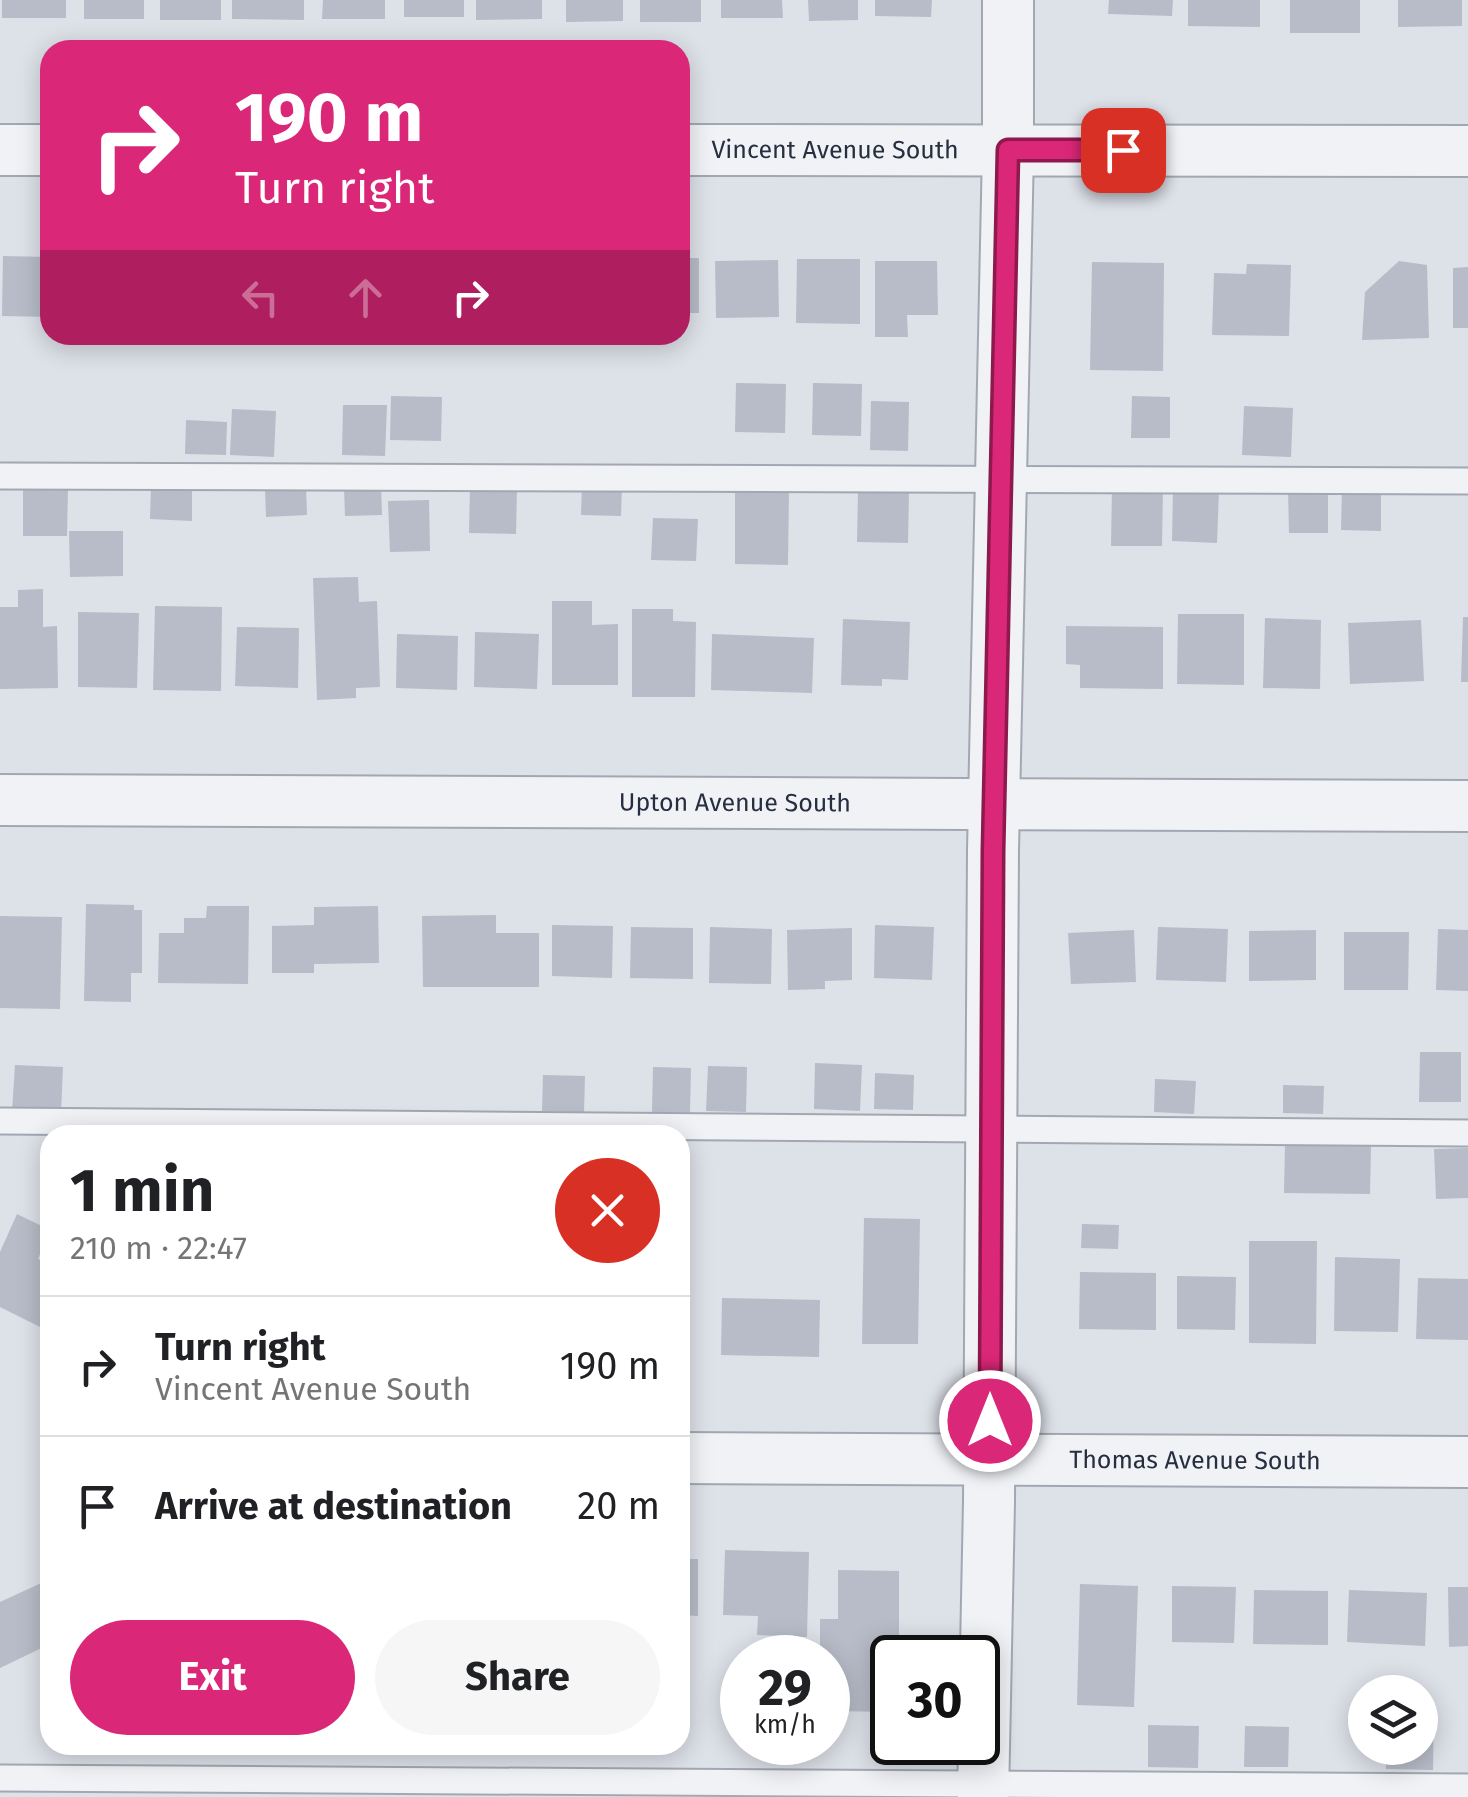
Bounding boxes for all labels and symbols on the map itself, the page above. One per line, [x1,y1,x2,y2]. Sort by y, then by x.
pin [1081,108,1166,193]
street label: Vincent Avenue South [711,135,959,165]
street label: Upton Avenue South [619,788,851,818]
position arrow [938,1369,1042,1473]
street label: Thomas Avenue South [1069,1445,1321,1476]
speed limit sign: 30 [870,1635,1000,1765]

